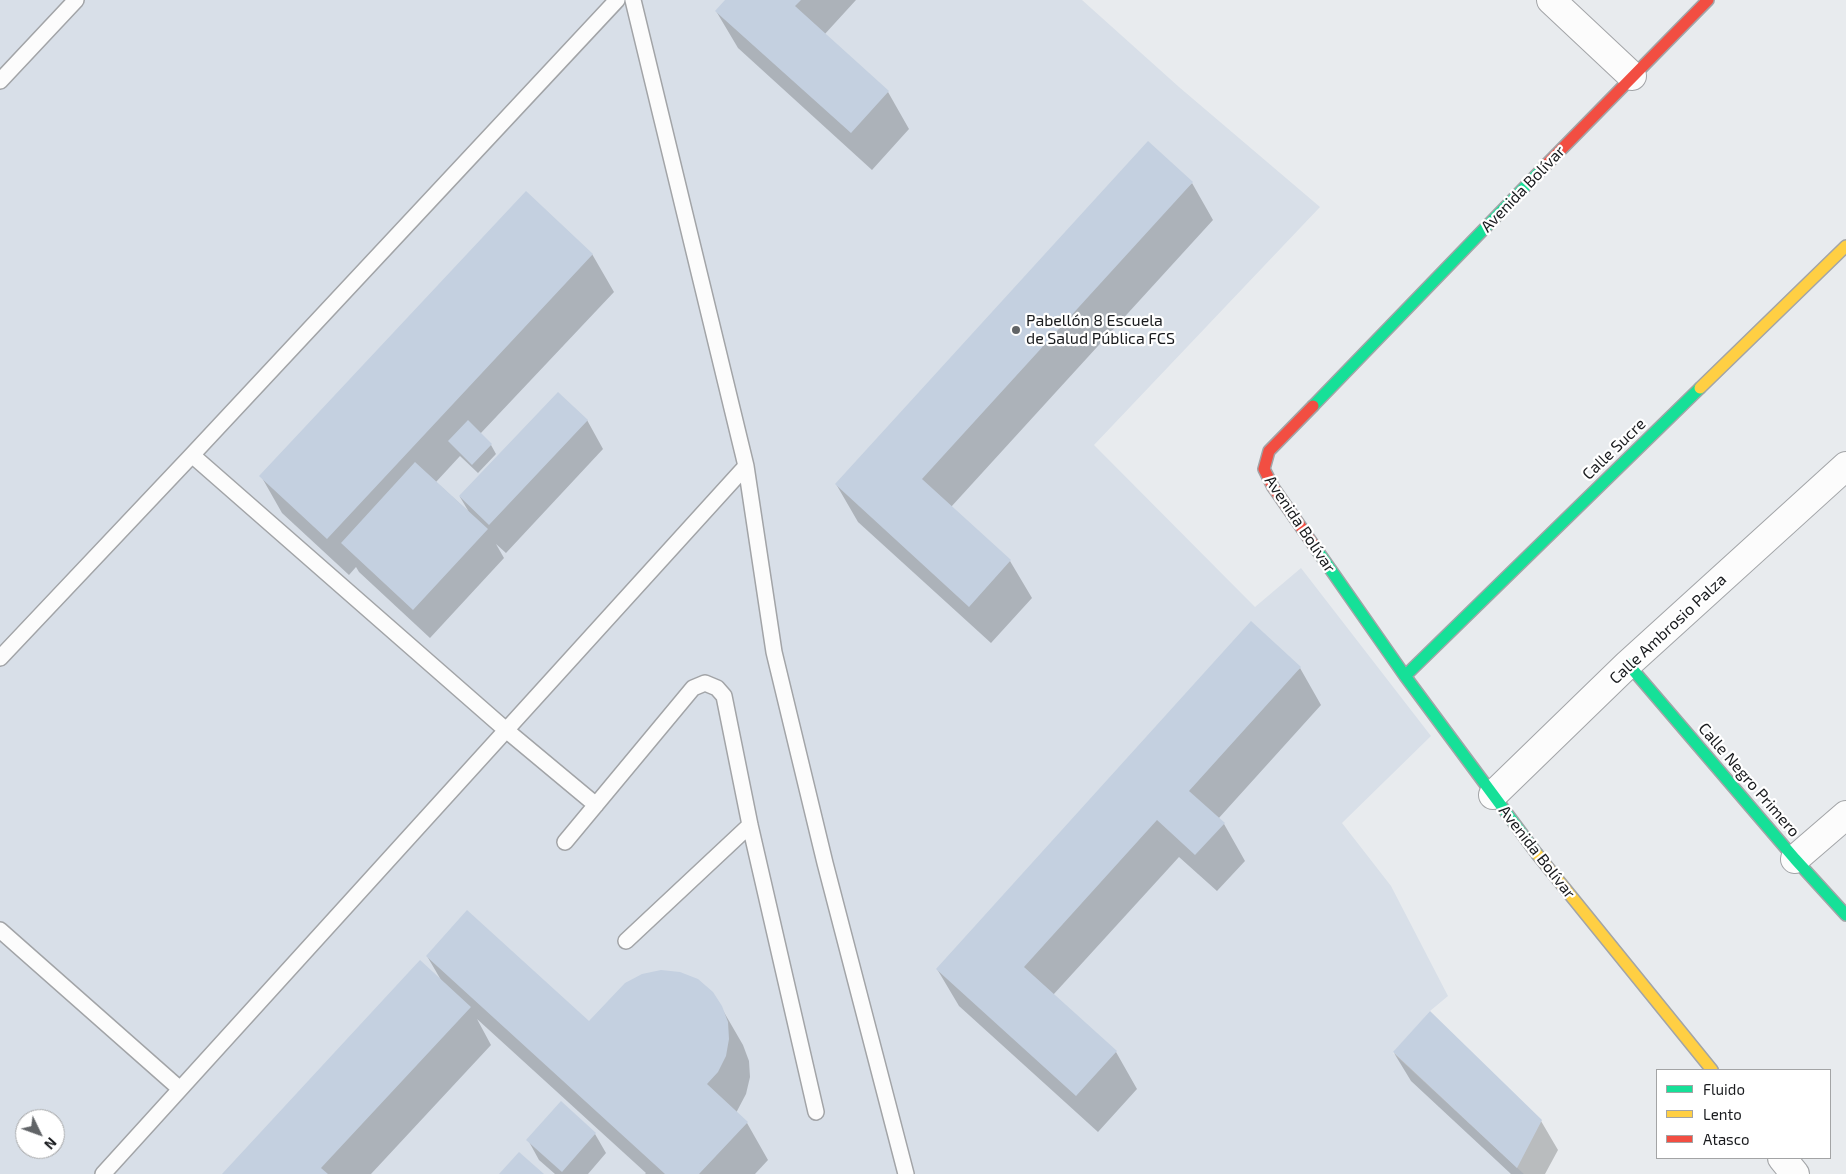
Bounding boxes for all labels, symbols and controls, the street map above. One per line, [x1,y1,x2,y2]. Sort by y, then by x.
street label: Avenida Bolívar [1477,142,1569,236]
place label: Pabellón 8 Escuela de Salud Pública FCS [1026,311,1175,349]
marker: Pabellón 8 Escuela de Salud Pública FCS [1010,324,1022,336]
street label: Calle Sucre [1578,414,1650,484]
street label: Avenida Bolívar [1261,472,1339,576]
street label: Calle Ambrosio Palza [1606,570,1730,688]
street label: Calle Negro Primero [1694,719,1804,841]
street label: Avenida Bolívar [1495,802,1579,902]
legend [1656,1069,1831,1159]
text: Fluido [1703,1080,1745,1098]
text: Lento [1703,1105,1742,1123]
north arrow [15,1109,65,1159]
text: Atasco [1703,1130,1749,1148]
text: N [41,1134,60,1153]

